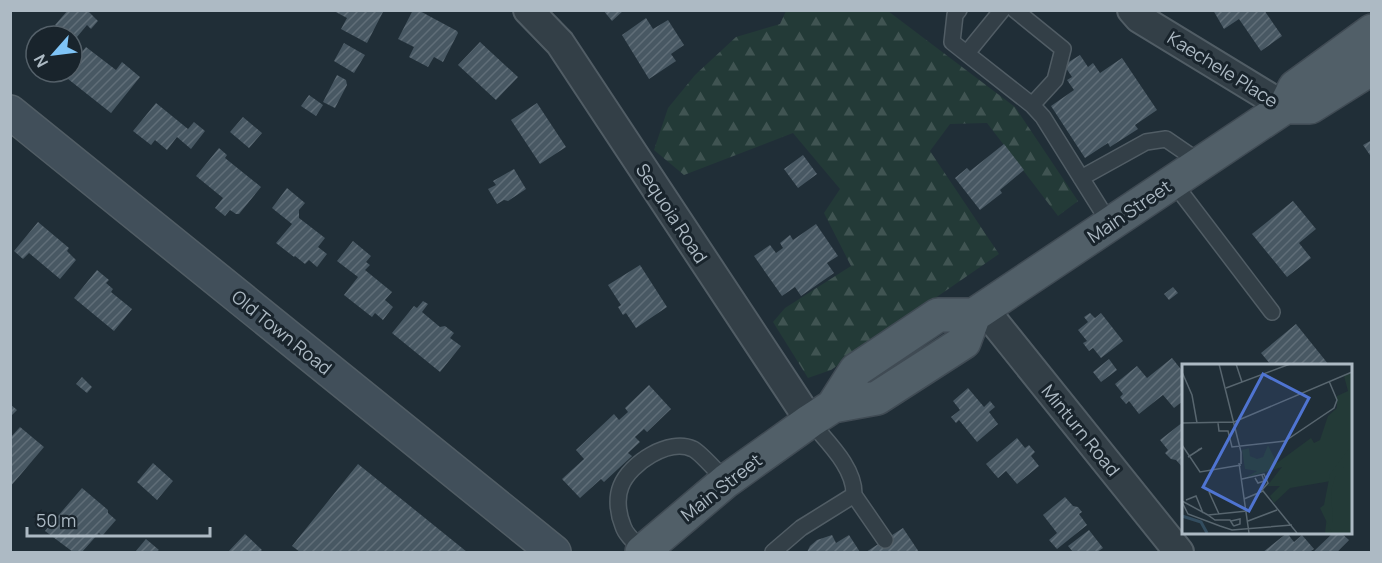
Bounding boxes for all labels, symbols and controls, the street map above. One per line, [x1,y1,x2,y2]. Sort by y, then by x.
north arrow [24,24,84,84]
street label: Kaechele Place [1163,25,1283,113]
text: N [28,51,53,71]
street label: Sequoia Road [631,159,713,267]
street label: Main Street [1082,174,1176,248]
street label: Old Town Road [227,284,337,380]
inset map [1182,364,1352,533]
street label: Minturn Road [1037,379,1125,481]
street label: Main Street [676,448,766,526]
scale bar [27,500,210,538]
text: 50 m [36,508,76,532]

